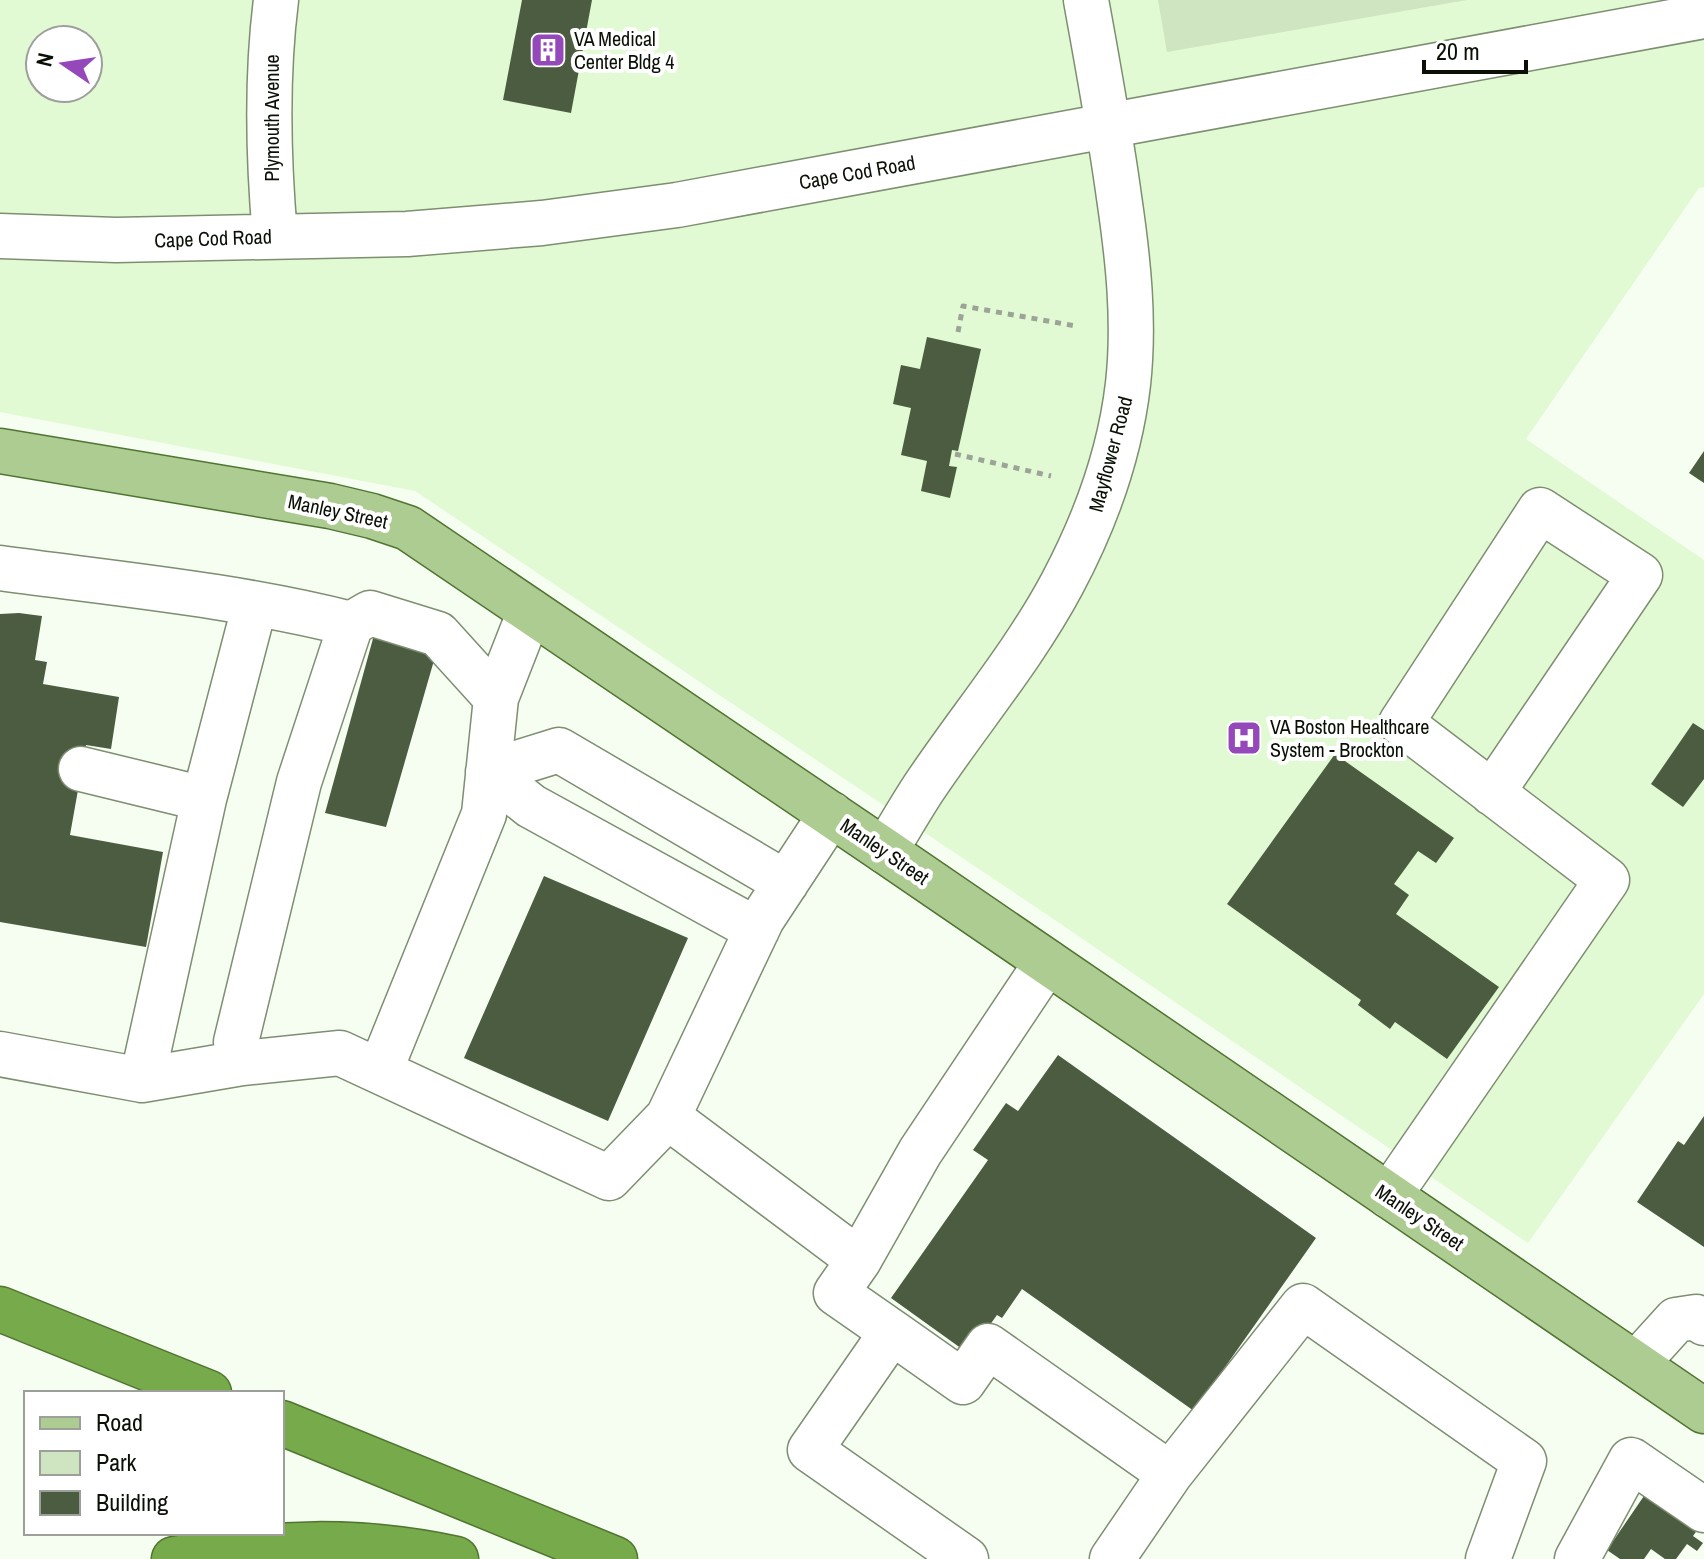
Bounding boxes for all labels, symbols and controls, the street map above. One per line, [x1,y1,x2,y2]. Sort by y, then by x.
north arrow [24,24,104,104]
scale bar [1424,24,1526,74]
place label: VA Medical Center Bldg 4 [574,25,674,75]
building icon: VA Medical Center Bldg 4 [529,31,567,69]
text: 20 m [1436,35,1480,67]
text: N [28,50,61,69]
street label: Plymouth Avenue [258,54,285,182]
street label: Cape Cod Road [797,148,917,196]
street label: Cape Cod Road [154,222,272,254]
street label: Mayflower Road [1082,393,1138,515]
street label: Manley Street [286,487,391,535]
place label: VA Boston Healthcare System - Brockton [1270,713,1429,763]
hospital icon: VA Boston Healthcare System - Brockton [1225,719,1263,757]
street label: Manley Street [836,812,935,891]
street label: Manley Street [1371,1178,1470,1257]
legend [24,1391,284,1535]
text: Road [96,1406,143,1438]
text: Park [96,1446,137,1478]
text: Building [96,1486,168,1518]

